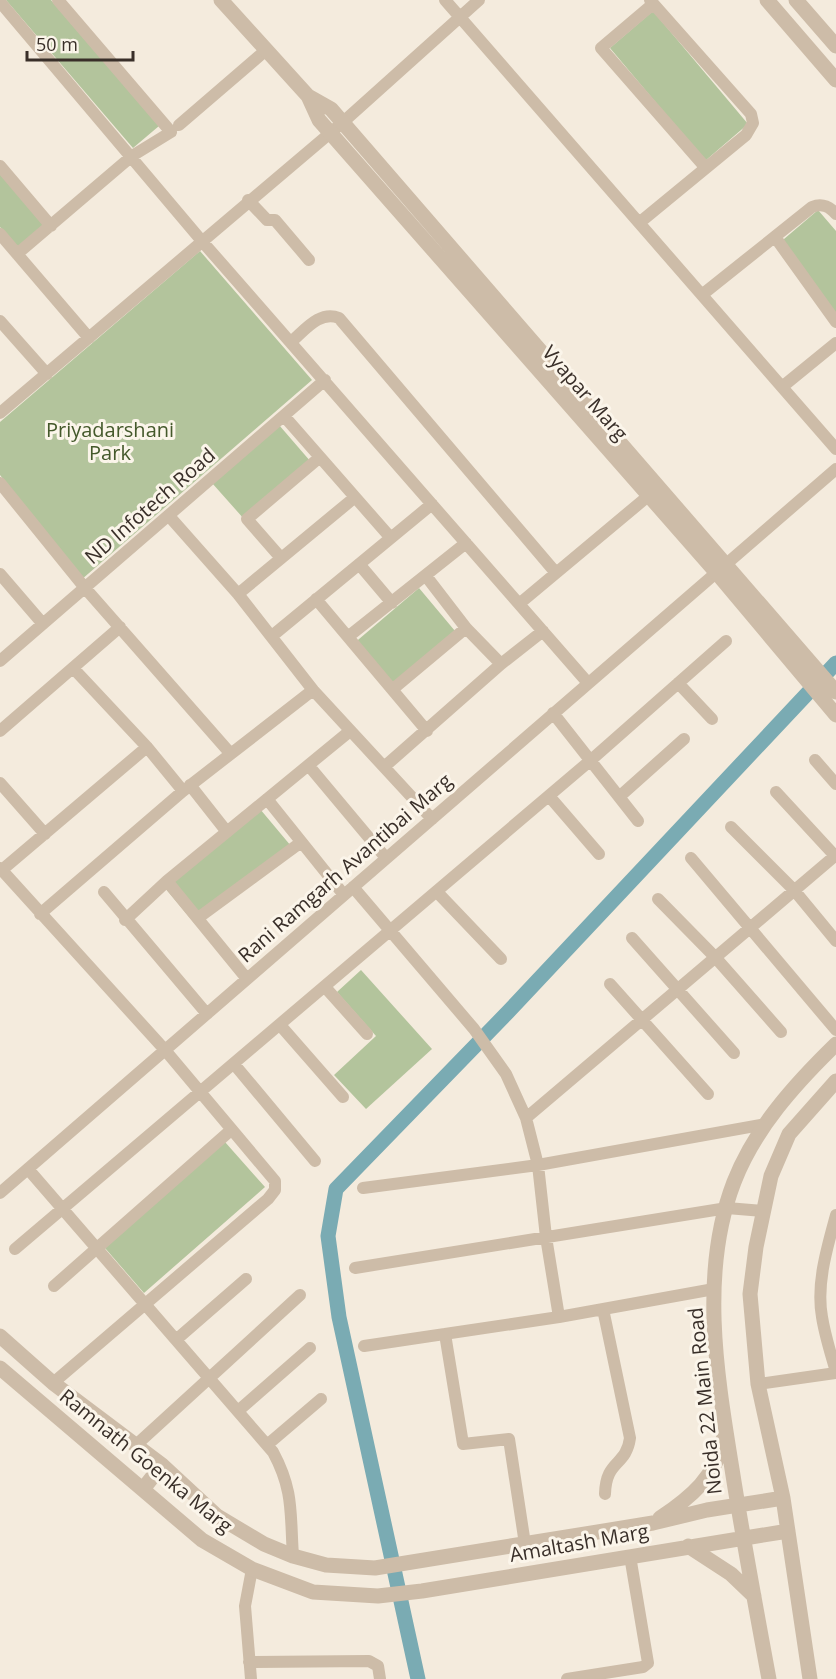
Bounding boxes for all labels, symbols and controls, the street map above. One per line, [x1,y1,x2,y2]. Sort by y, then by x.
scale bar [27,24,134,62]
text: 50 m [36,32,78,56]
street label: Vyapar Marg [537,339,634,446]
park label: Priyadarshani Park [46,416,174,466]
street label: ND Infotech Road [79,441,221,570]
street label: Rani Ramgarh Avantibai Marg [232,767,458,968]
street label: Noida 22 Main Road [681,1306,728,1496]
street label: Ramnath Goenka Marg [54,1382,238,1539]
street label: Amaltash Marg [507,1517,651,1568]

